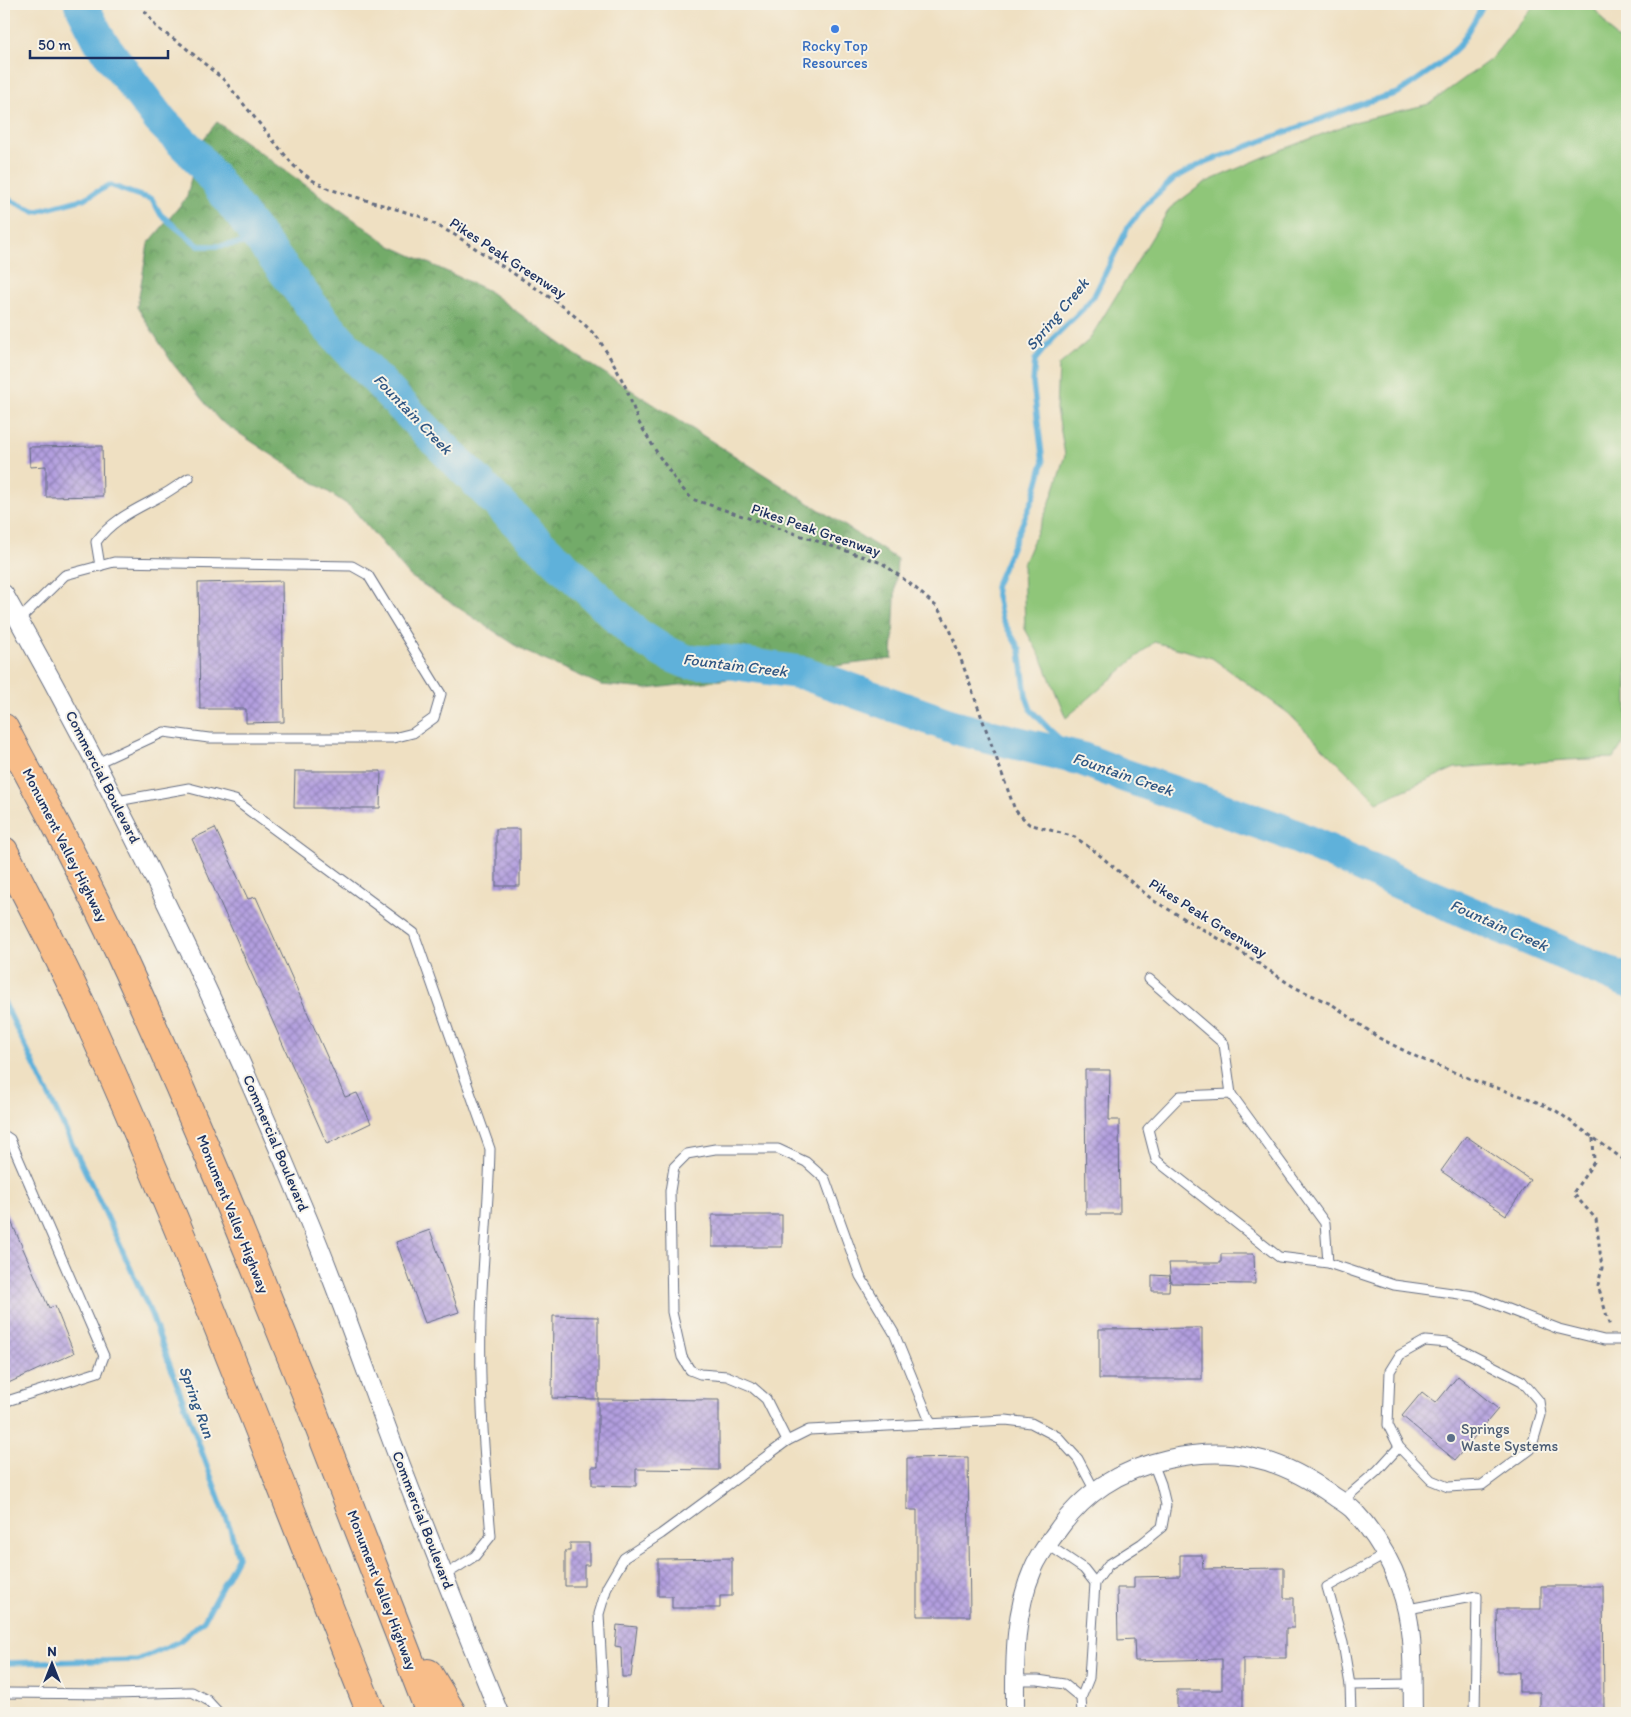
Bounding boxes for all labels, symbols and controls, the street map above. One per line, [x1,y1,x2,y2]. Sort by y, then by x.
marker: Rocky Top Resources [829,23,841,35]
scale bar [30,28,168,60]
text: 50 m [38,36,71,54]
place label: Rocky Top Resources [802,37,868,72]
street label: Pikes Peak Greenway [446,214,570,302]
water label: Spring Creek [1021,273,1093,354]
water label: Fountain Creek [370,370,457,459]
street label: Pikes Peak Greenway [749,499,883,561]
water label: Fountain Creek [682,649,789,681]
street label: Commercial Boulevard [62,708,144,846]
water label: Fountain Creek [1070,748,1176,800]
street label: Monument Valley Highway [18,765,112,925]
street label: Pikes Peak Greenway [1146,874,1270,962]
water label: Fountain Creek [1447,895,1551,955]
street label: Commercial Boulevard [239,1072,313,1214]
street label: Monument Valley Highway [193,1132,273,1296]
water label: Spring Run [175,1363,219,1441]
place label: Springs Waste Systems [1461,1420,1559,1455]
marker: Springs Waste Systems [1445,1432,1457,1444]
street label: Commercial Boulevard [388,1448,458,1592]
street label: Monument Valley Highway [343,1508,421,1672]
north arrow [28,1640,78,1690]
text: N [47,1643,57,1660]

